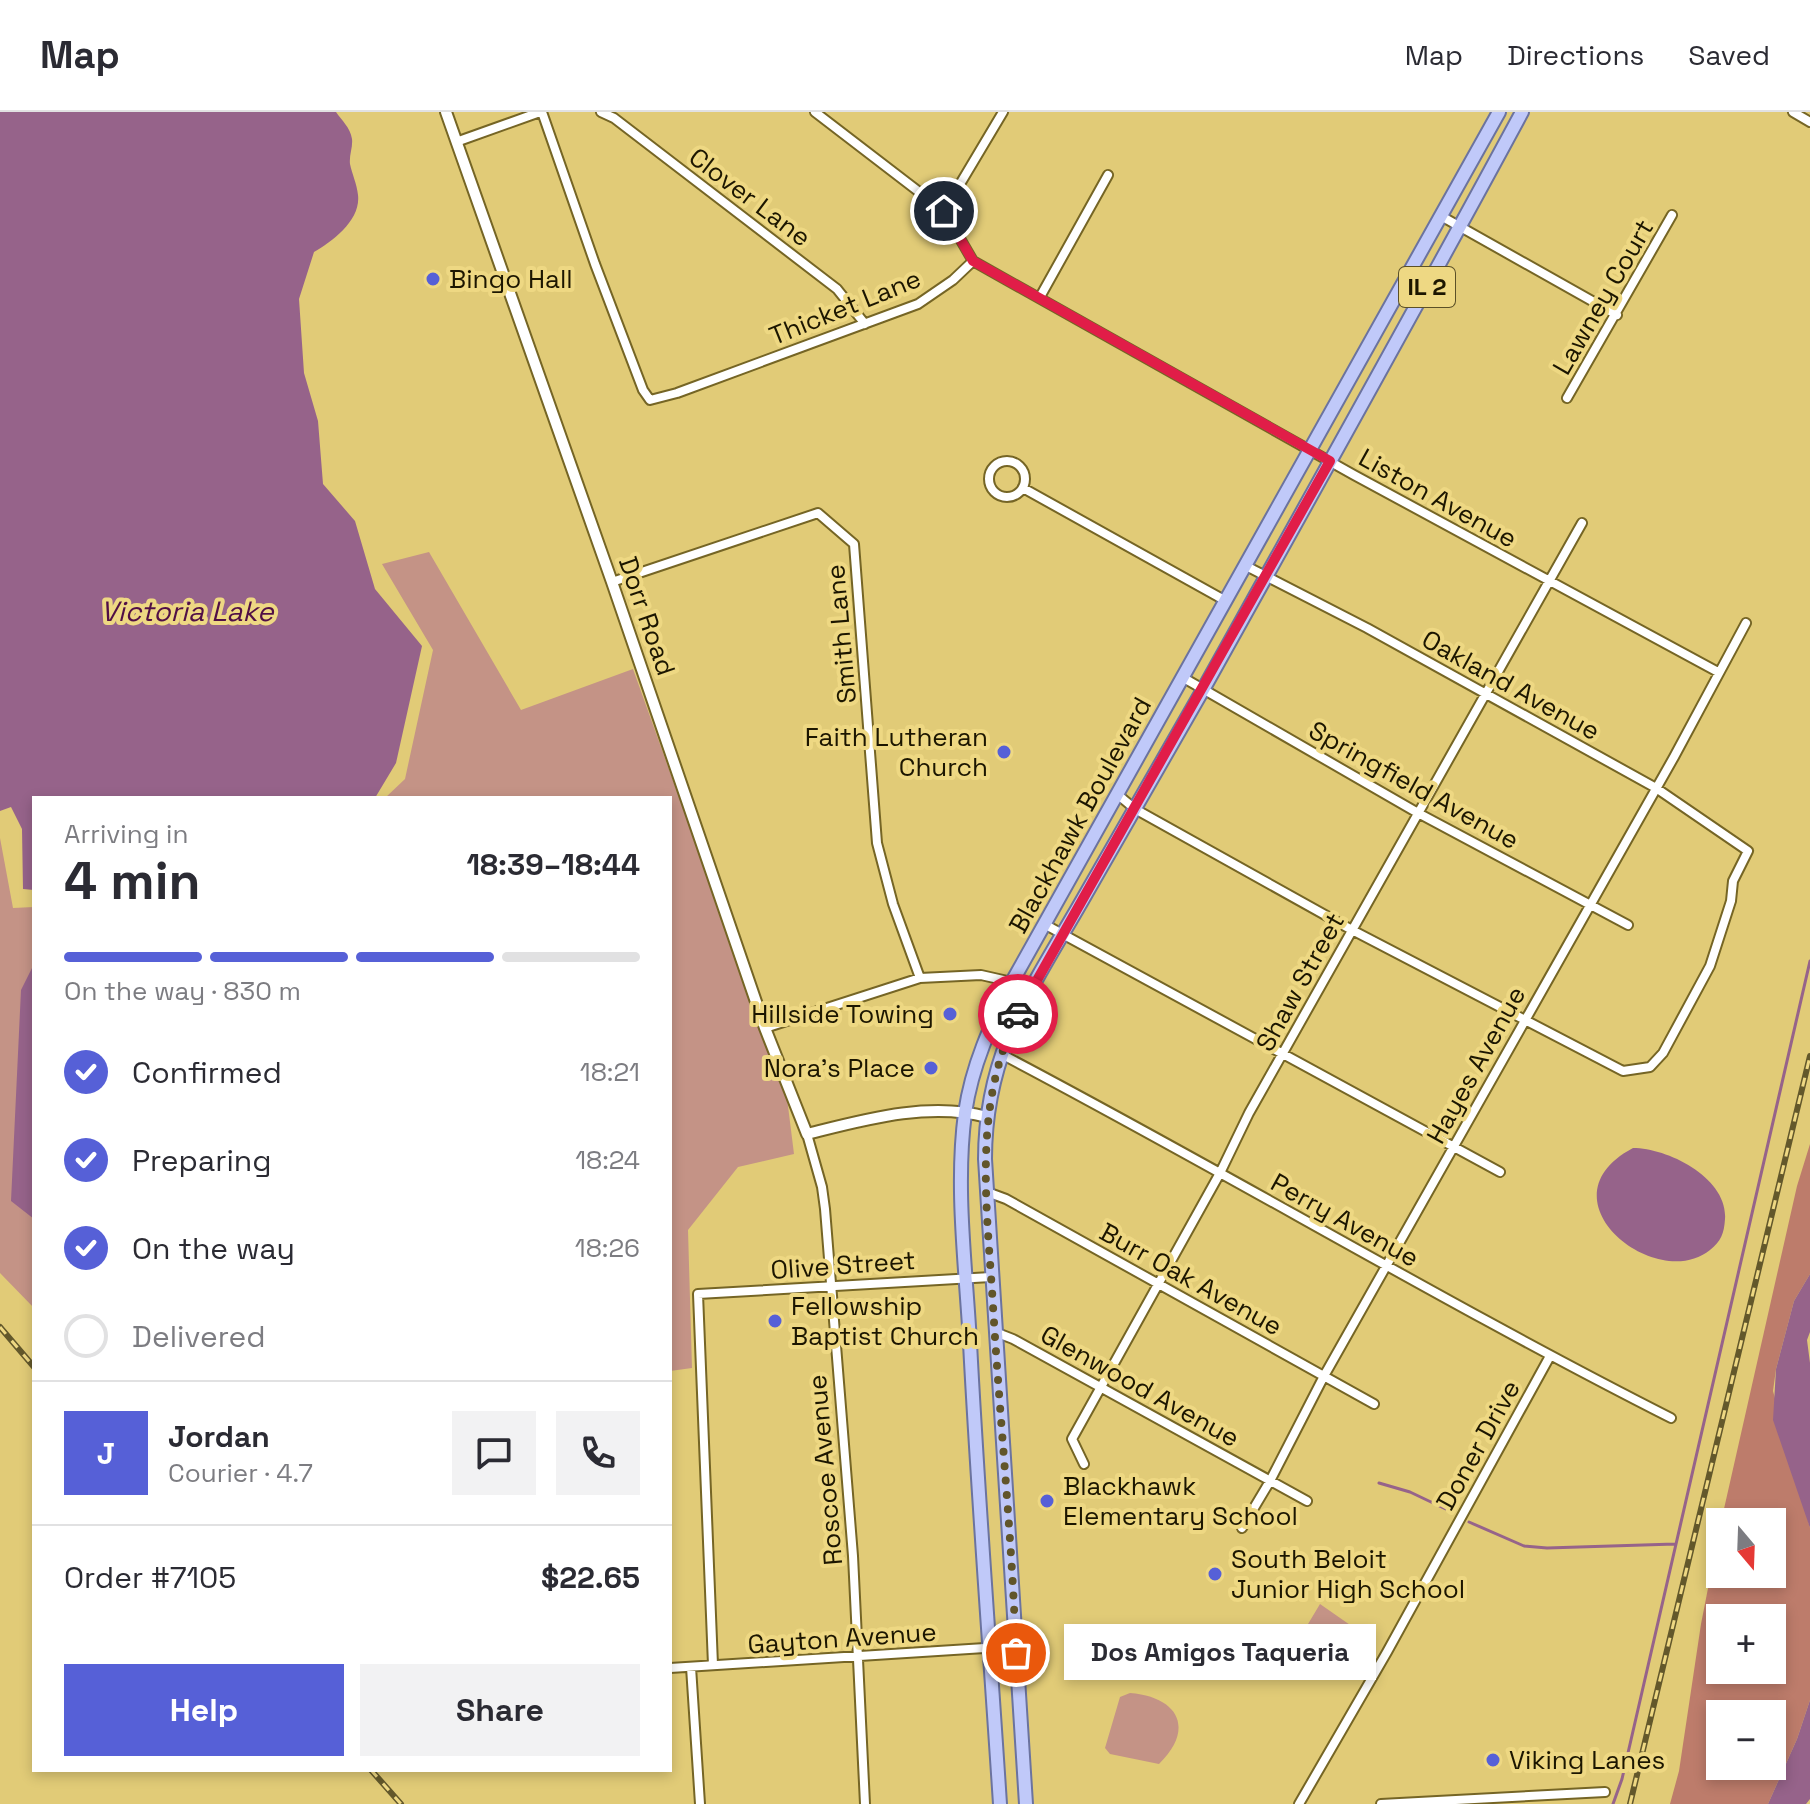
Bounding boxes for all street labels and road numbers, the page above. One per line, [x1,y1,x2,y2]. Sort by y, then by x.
street label: Clover Lane [682,140,818,254]
street label: Lawney Court [1545,213,1661,381]
street label: Thicket Lane [764,261,926,353]
road number: IL 2 [1399,267,1455,307]
street label: Liston Avenue [1353,441,1523,555]
street label: Dorr Road [611,552,683,680]
street label: Smith Lane [818,563,864,705]
street label: Oakland Avenue [1416,622,1606,748]
street label: Blackhawk Boulevard [1001,691,1159,939]
street label: Springfield Avenue [1303,713,1525,857]
street label: Shaw Street [1248,907,1352,1057]
street label: Hayes Avenue [1419,980,1533,1150]
street label: Perry Avenue [1265,1165,1425,1275]
street label: Burr Oak Avenue [1094,1215,1288,1343]
street label: Olive Street [769,1243,917,1287]
street label: Glenwood Avenue [1035,1317,1245,1455]
street label: Roscoe Avenue [800,1373,850,1567]
street label: Doner Drive [1428,1374,1528,1516]
street label: Gayton Avenue [746,1614,938,1662]

